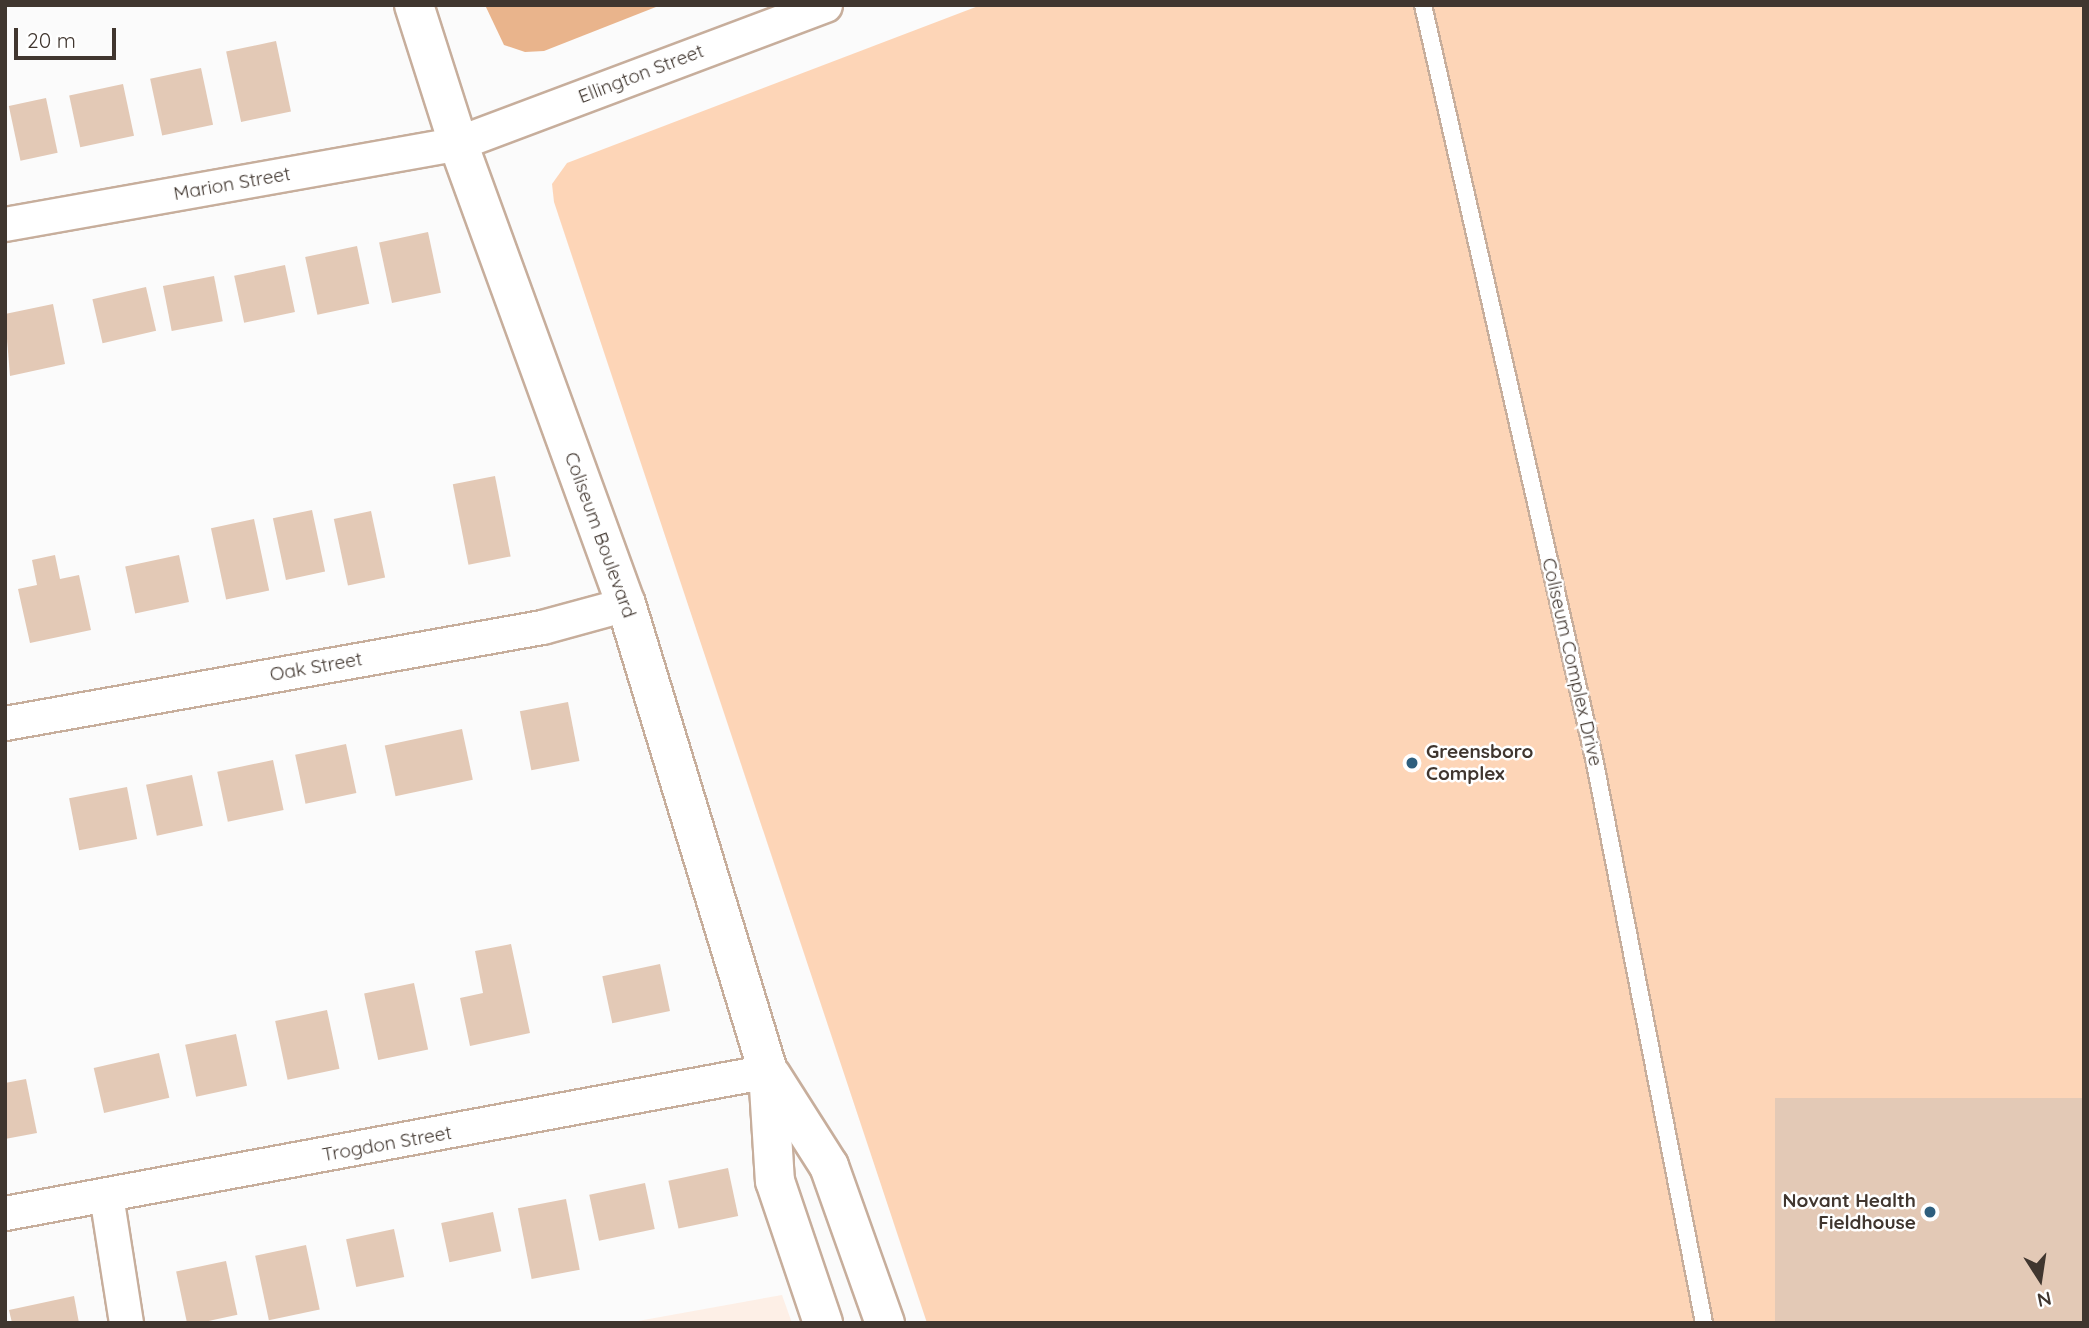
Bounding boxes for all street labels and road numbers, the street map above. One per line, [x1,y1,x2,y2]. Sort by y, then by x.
street label: Ellington Street [575,40,707,108]
street label: Marion Street [172,163,292,205]
street label: Coliseum Boulevard [559,449,641,621]
street label: Coliseum Complex Drive [1537,556,1607,768]
street label: Oak Street [268,648,364,686]
street label: Trogdon Street [320,1121,454,1167]

